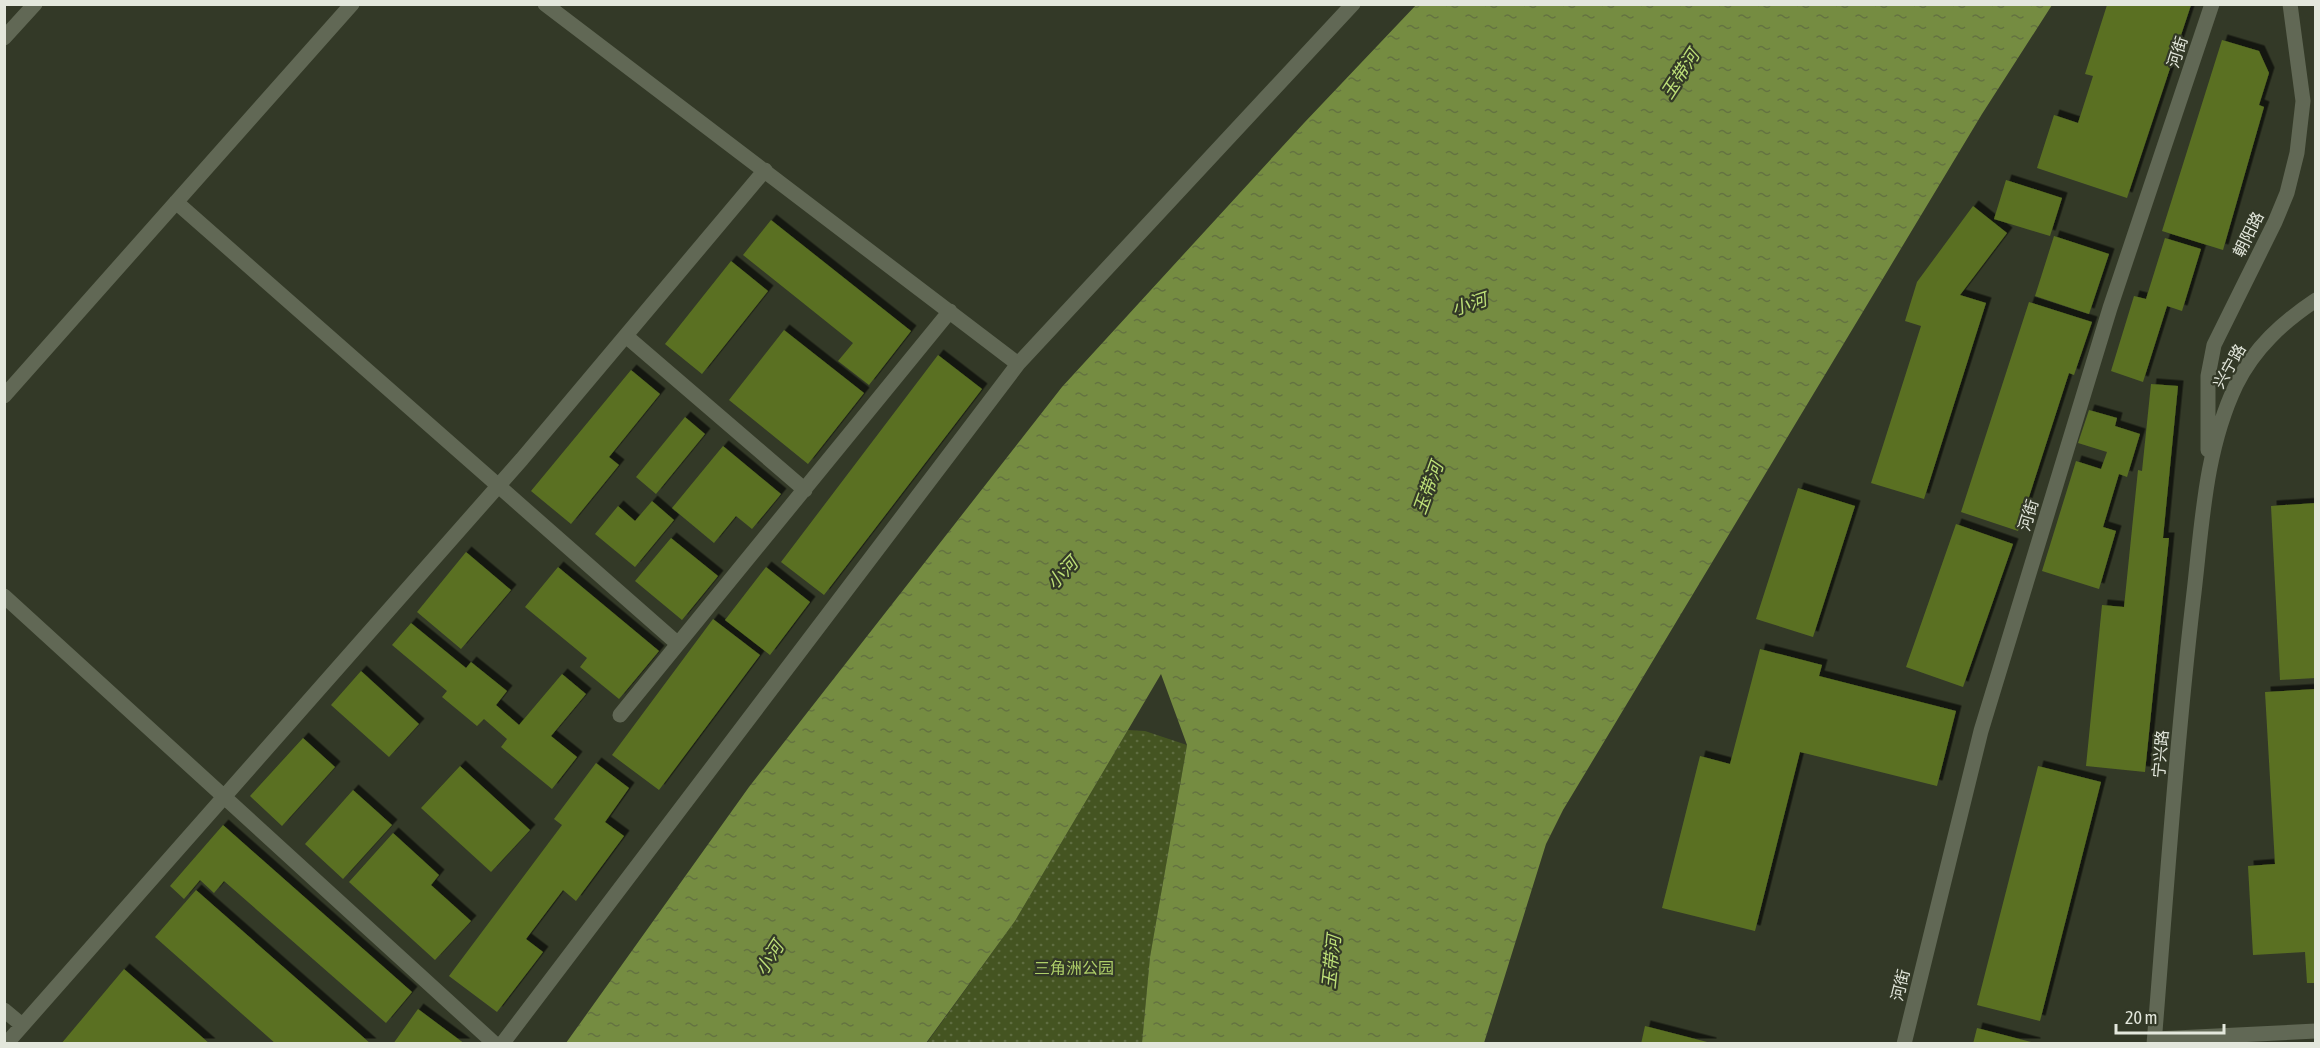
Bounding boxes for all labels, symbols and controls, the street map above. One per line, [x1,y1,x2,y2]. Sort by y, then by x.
street label: 河街 [2163,34,2191,70]
water label: 玉带河 [1656,43,1705,102]
street label: 朝阳路 [2229,208,2267,260]
water label: 小河 [1449,288,1492,320]
street label: 兴宁路 [2209,341,2249,391]
water label: 玉带河 [1409,456,1448,517]
street label: 河街 [2015,497,2041,533]
water label: 小河 [1042,550,1084,593]
street label: 宁兴路 [2149,729,2171,779]
water label: 玉带河 [1318,931,1345,990]
water label: 小河 [750,935,789,979]
park label: 三角洲公园 [1034,959,1114,977]
street label: 河街 [1887,967,1913,1003]
scale bar [2116,997,2224,1035]
text: 20 m [2125,1007,2157,1028]

